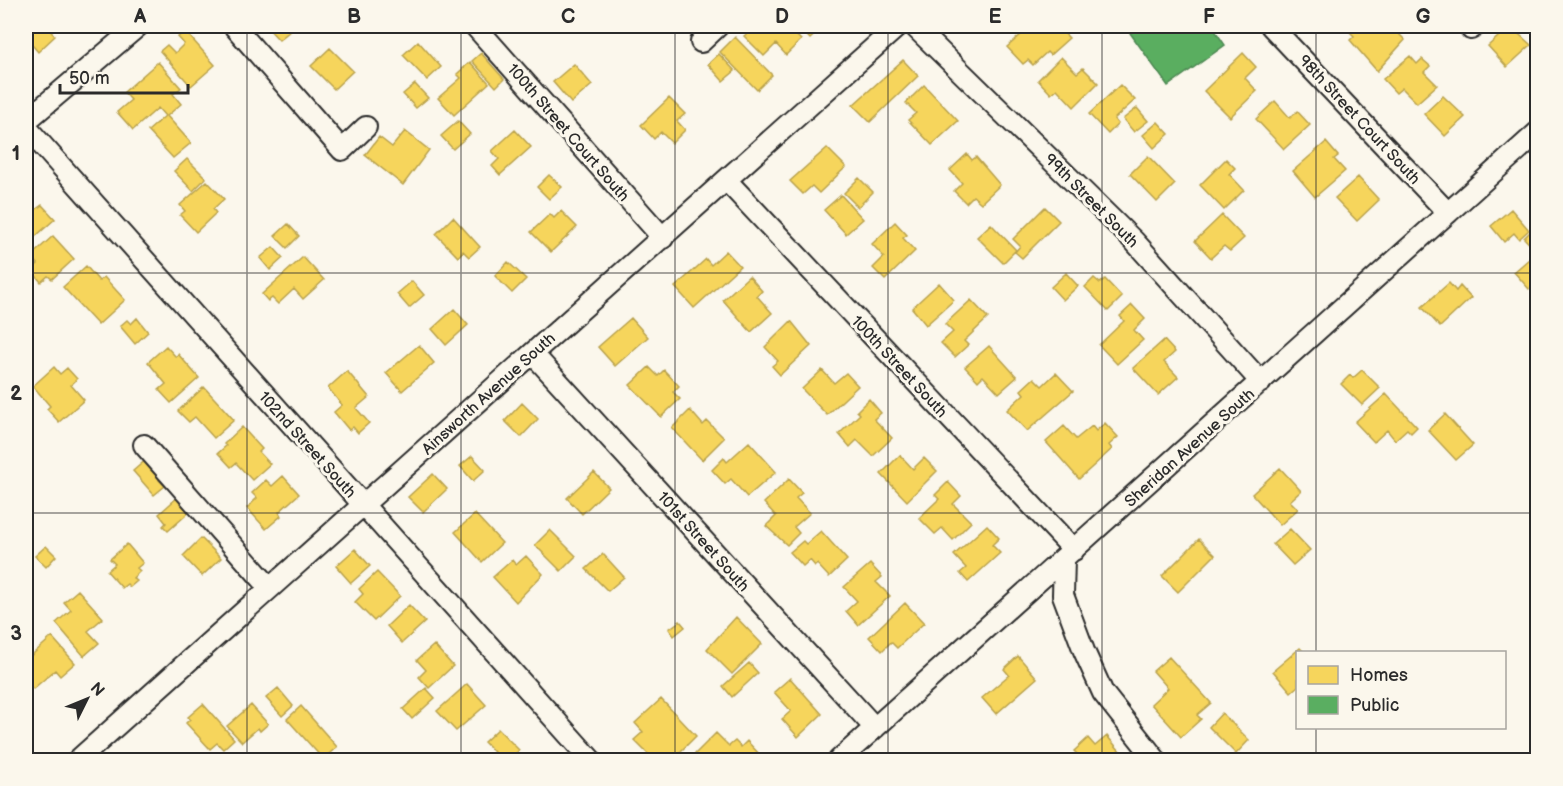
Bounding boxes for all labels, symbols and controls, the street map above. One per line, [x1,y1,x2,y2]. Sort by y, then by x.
text: A [133,5,147,29]
text: B [347,5,361,29]
text: C [561,5,575,29]
text: D [775,5,789,29]
text: E [989,5,1002,29]
text: F [1203,5,1215,29]
text: G [1416,5,1431,29]
street label: 98th Street Court South [1294,51,1424,189]
scale bar [60,57,188,95]
street label: 100th Street Court South [503,60,633,206]
text: 50 m [69,68,110,89]
text: 1 [12,142,20,166]
street label: 99th Street South [1040,150,1142,252]
street label: 100th Street South [847,312,951,422]
street label: Ainsworth Avenue South [418,329,560,459]
text: 2 [10,382,22,406]
street label: Sheridan Avenue South [1121,385,1259,511]
street label: 102nd Street South [254,388,360,502]
street label: 101st Street South [653,488,753,596]
text: 3 [10,622,22,646]
legend [1296,651,1506,729]
text: Homes [1350,665,1408,686]
north arrow [57,669,117,729]
text: N [86,679,108,701]
text: Public [1350,695,1399,716]

